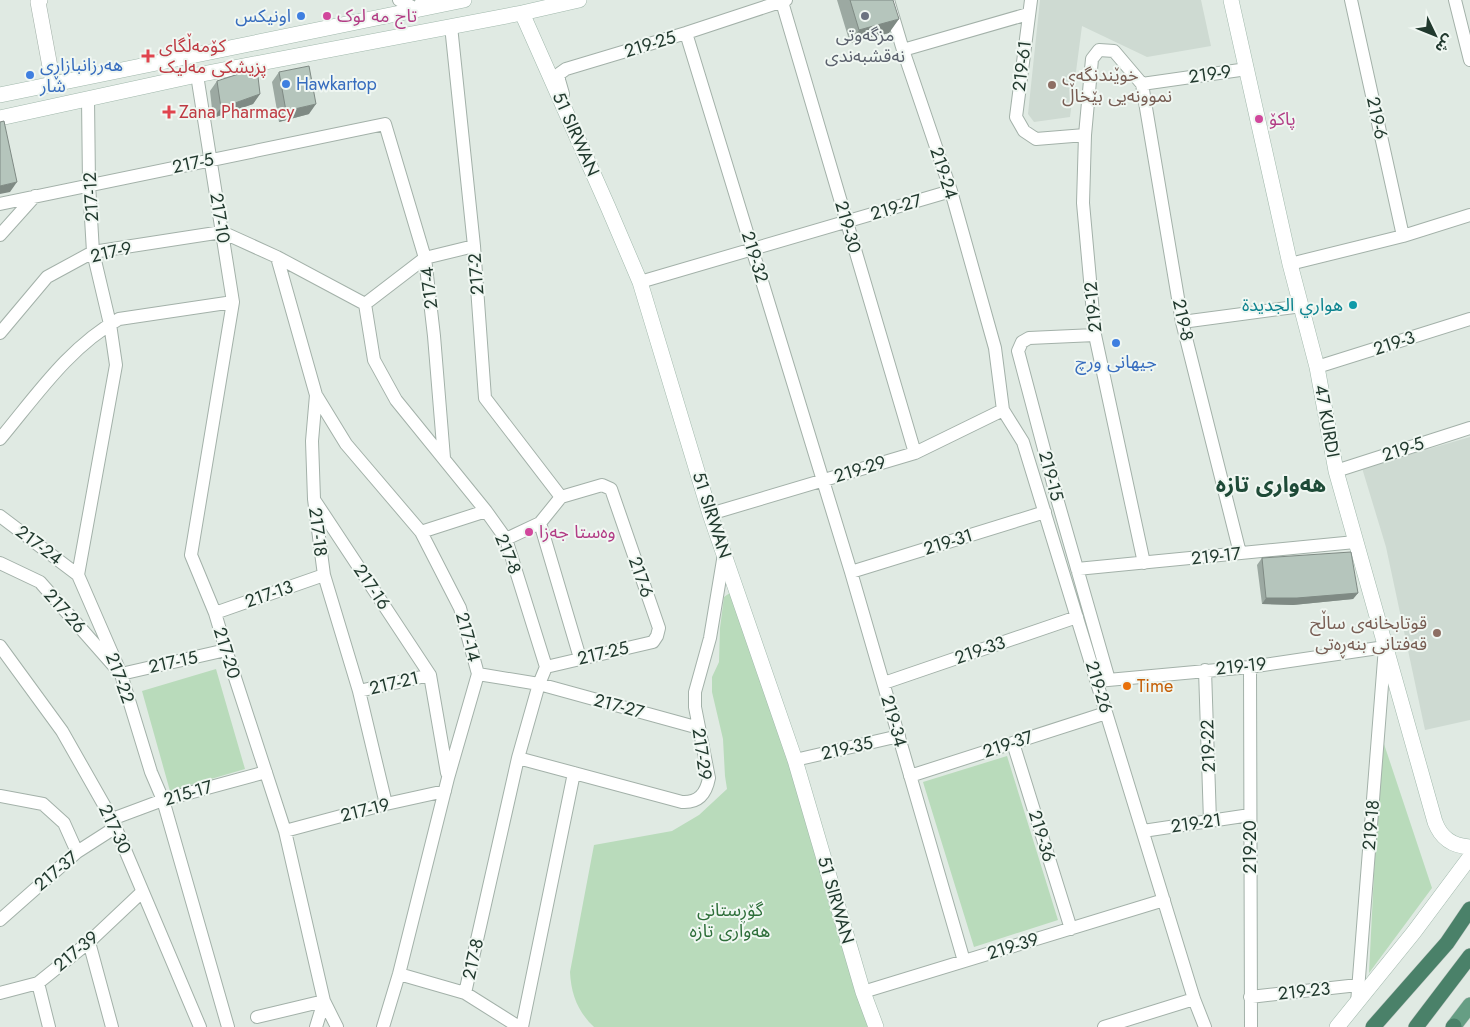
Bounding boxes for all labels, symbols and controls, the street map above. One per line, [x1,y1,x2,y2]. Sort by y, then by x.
place label: اونيكس [235,3,291,29]
place label: تاج مه لوک [337,3,417,29]
marker: اونيكس [295,10,307,22]
marker: تاج مه لوک [321,10,333,22]
marker: مزگەوتی نەقشبەندی [859,10,871,22]
north arrow [1410,10,1460,60]
place label: مزگەوتی نەقشبەندی [825,22,905,69]
street label: 219-25 [621,24,679,64]
text: ش [1431,30,1458,58]
place label: کۆمەڵگای پزیشکی مەلیک [159,33,267,80]
street label: 219-61 [1006,39,1038,93]
marker: کۆمەڵگای پزیشکی مەلیک [141,49,155,63]
place label: هەرزانبازاڕی شار [39,52,123,99]
street label: 219-9 [1187,58,1233,90]
place label: خوێندنگەی نموونەیی بێخاڵ [1062,62,1172,109]
marker: هەرزانبازاڕی شار [24,69,36,81]
place label: Hawkartop [296,71,377,97]
marker: Hawkartop [280,78,292,90]
marker: خوێندنگەی نموونەیی بێخاڵ [1046,79,1058,91]
street label: 51 SIRWAN [546,88,606,180]
street label: 219-6 [1360,94,1394,142]
place label: Zana Pharmacy [179,99,294,125]
marker: Zana Pharmacy [163,106,175,118]
place label: پاکۆ [1269,106,1296,132]
marker: پاکۆ [1253,113,1265,125]
street label: 219-24 [923,144,965,202]
street label: 217-5 [170,146,216,180]
street label: 217-12 [77,171,105,223]
street label: 219-27 [867,187,925,227]
street label: 217-10 [203,191,237,245]
street label: 219-30 [828,198,868,256]
street label: 219-32 [735,228,775,286]
street label: 217-9 [88,235,134,269]
street label: 217-2 [462,252,490,296]
street label: 217-4 [414,266,444,310]
street label: 219-12 [1077,280,1109,334]
place label: هواري الجديدة [1242,292,1343,318]
street label: 219-8 [1166,297,1200,343]
marker: هواري الجديدة [1347,299,1359,311]
street label: 219-3 [1370,324,1418,362]
marker: جیهانی ورچ [1110,337,1122,349]
place label: جیهانی ورچ [1075,349,1157,375]
street label: 47 KURDI [1308,383,1346,459]
street label: 219-5 [1379,430,1427,468]
street label: 219-15 [1032,448,1070,504]
street label: 219-29 [831,449,889,489]
street label: 51 SIRWAN [686,468,738,562]
district label: هەواری تازە [1216,468,1326,500]
street label: 217-18 [302,506,334,558]
street label: 217-24 [10,519,68,571]
place label: وەستا جەزا [539,519,616,545]
street label: 219-31 [920,522,976,562]
marker: وەستا جەزا [523,526,535,538]
street label: 217-8 [488,530,528,578]
street label: 219-17 [1190,540,1243,572]
street label: 217-6 [622,553,660,601]
street label: 217-16 [347,559,397,615]
street label: 217-13 [241,574,297,614]
street label: 217-26 [38,583,92,639]
street label: 217-14 [449,609,487,665]
place label: قوتابخانەی ساڵح قەفتانی بنەڕەتی [1310,610,1427,659]
street label: 217-20 [207,624,247,682]
marker: قوتابخانەی ساڵح قەفتانی بنەڕەتی [1431,627,1443,639]
street label: 219-33 [951,629,1009,671]
street label: 217-25 [575,634,631,672]
street label: 217-15 [146,644,200,680]
street label: 217-22 [99,649,141,707]
street label: 219-19 [1214,650,1268,682]
street label: 219-26 [1079,658,1119,716]
street label: 217-21 [367,665,421,701]
place label: Time [1137,673,1173,699]
marker: Time [1121,680,1133,692]
street label: 217-27 [591,687,648,725]
street label: 219-34 [874,692,914,750]
street label: 219-22 [1194,719,1222,773]
street label: 219-37 [979,724,1037,764]
street label: 217-29 [685,726,719,782]
street label: 219-35 [819,729,875,767]
street label: 215-17 [160,773,216,812]
street label: 217-19 [338,791,392,829]
street label: 219-18 [1356,799,1386,851]
street label: 217-30 [92,800,138,858]
street label: 219-36 [1022,807,1062,865]
street label: 219-21 [1169,807,1223,839]
street label: 219-20 [1237,820,1263,874]
street label: 217-37 [28,844,84,897]
street label: 51 SIRWAN [811,853,861,947]
park label: گۆڕستانی هەواری تازە [690,897,770,944]
street label: 217-39 [48,924,104,978]
street label: 219-39 [984,926,1042,966]
street label: 217-8 [456,936,490,982]
street label: 219-23 [1277,975,1332,1007]

